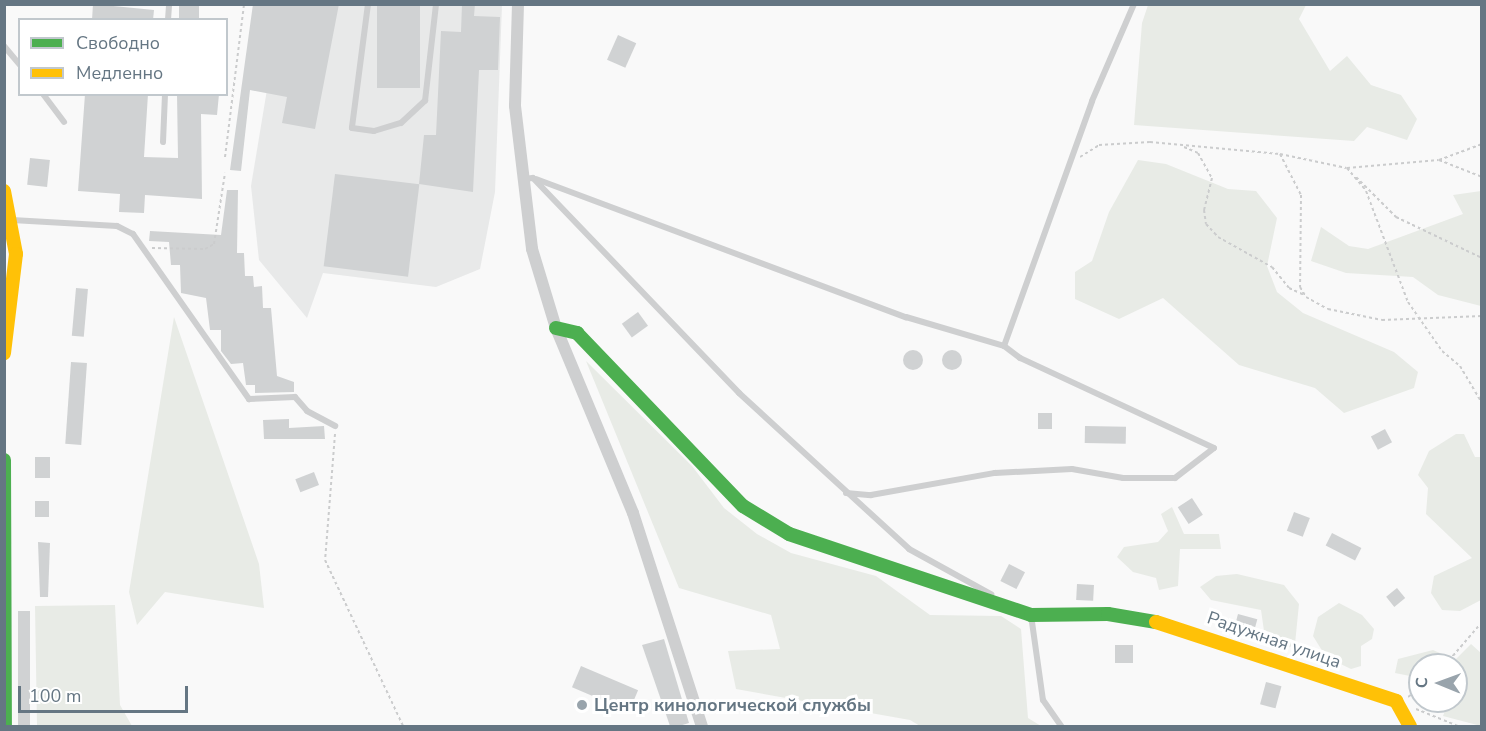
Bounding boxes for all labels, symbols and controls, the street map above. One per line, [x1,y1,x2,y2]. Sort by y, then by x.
legend [18,18,228,96]
text: Свободно [76,31,160,55]
text: Медленно [76,61,163,85]
street label: Радужная улица [1204,607,1344,673]
north arrow [1408,653,1468,713]
scale bar [21,674,190,712]
text: С [1411,677,1433,688]
text: 100 m [29,684,81,708]
place label: Центр кинологической службы [594,694,871,716]
marker: Центр кинологической службы [575,698,589,712]

